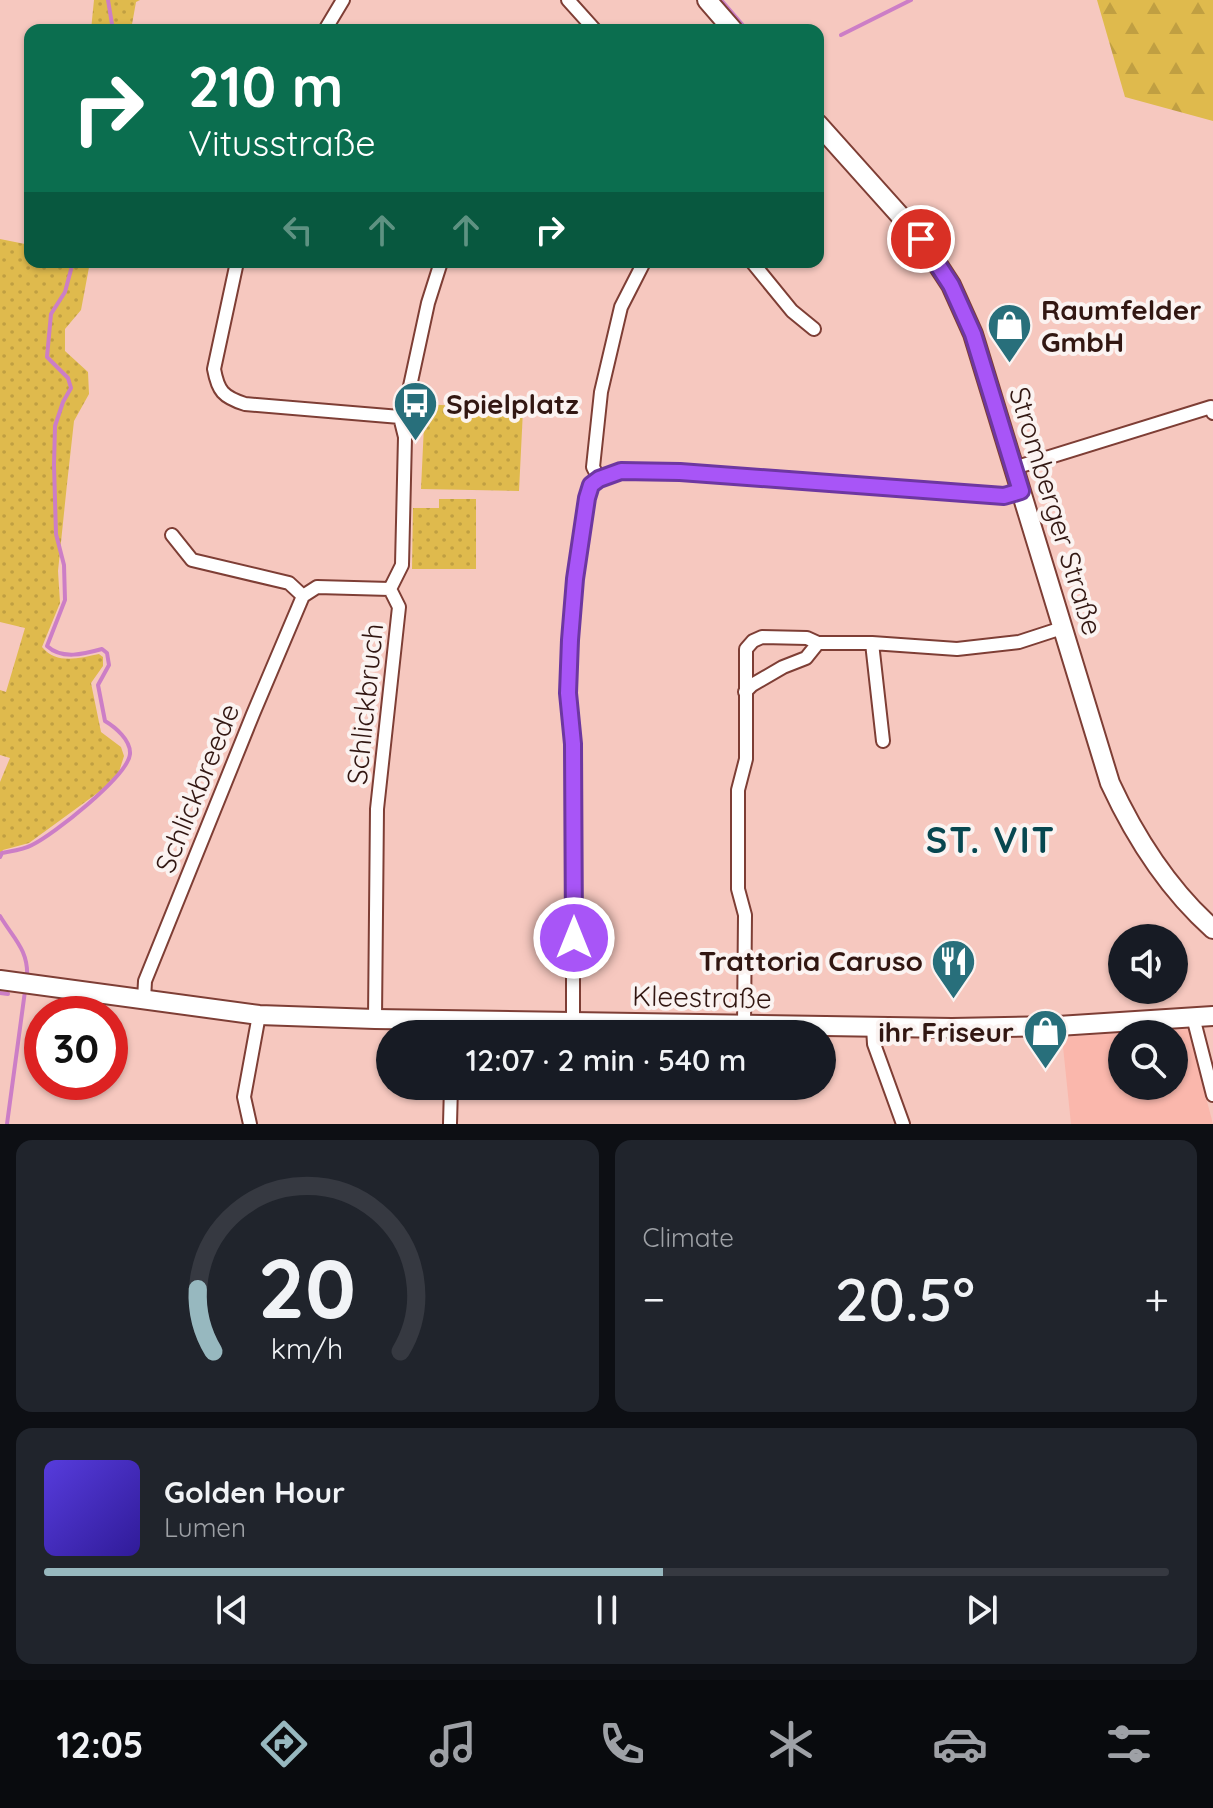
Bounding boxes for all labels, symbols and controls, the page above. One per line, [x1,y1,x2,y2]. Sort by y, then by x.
text: 210 m [188,51,343,121]
icon: right [56,56,160,160]
text: Vitusstraße [188,120,376,165]
pin [887,205,955,273]
icon: left [276,208,320,252]
icon: ahead [360,208,404,252]
icon: ahead [444,208,488,252]
icon: right [528,208,572,252]
icon: arrive [899,217,943,261]
place label: Raumfelder GmbH [1041,292,1201,359]
shop icon: Raumfelder GmbH [986,302,1034,365]
bus stop icon: Spielplatz [391,380,439,443]
street label: Stromberger Straße [1002,383,1111,639]
place label: Spielplatz [446,386,579,421]
street label: Schlickbruch [339,622,390,786]
street label: Schlickbreede [147,698,246,878]
district label: ST. VIT [926,817,1056,862]
position arrow [532,896,616,980]
map controls [1108,924,1188,1100]
button: sound [1108,924,1188,1004]
restaurant icon: Trattoria Caruso [930,937,978,1000]
place label: Trattoria Caruso [699,943,923,978]
street label: Kleestraße [632,978,772,1015]
speed limit sign: 30 [24,996,128,1100]
shop icon: ihr Friseur [1021,1008,1069,1071]
place label: ihr Friseur [878,1014,1014,1049]
button: search [1108,1020,1188,1100]
text: 12:07 · 2 min · 540 m [466,1041,746,1079]
text: Climate [643,1221,734,1254]
text: 20 [258,1235,356,1339]
text: 20.5° [835,1261,975,1336]
text: − [643,1271,665,1326]
text: + [1144,1271,1169,1326]
text: km/h [271,1330,344,1366]
text: Golden Hour [164,1473,345,1511]
text: Lumen [164,1511,246,1544]
icon: previous [210,1588,254,1632]
icon: pause [585,1588,629,1632]
icon: next [960,1588,1004,1632]
icon: directions [256,1716,312,1772]
icon: music [425,1716,481,1772]
icon: phone [594,1716,650,1772]
icon: climate [763,1716,819,1772]
icon: car [932,1716,988,1772]
icon: filters [1101,1716,1157,1772]
text: 12:05 [56,1722,144,1767]

